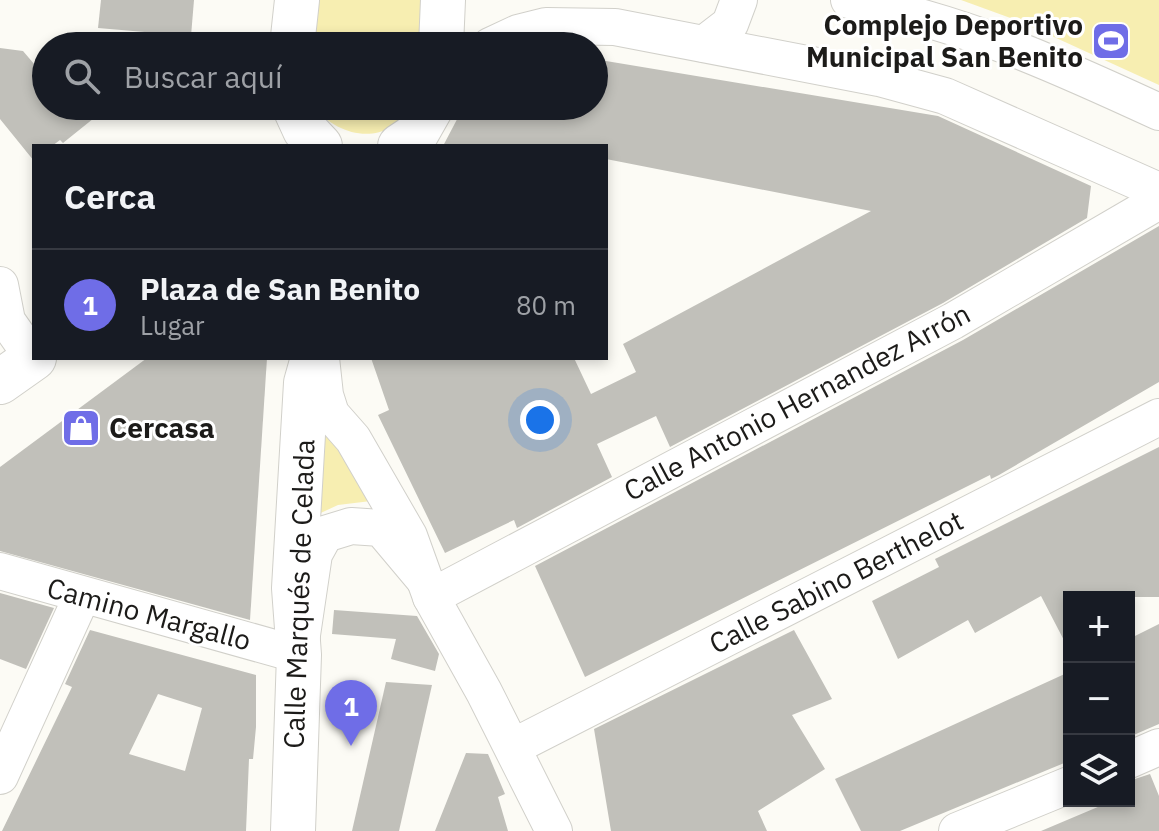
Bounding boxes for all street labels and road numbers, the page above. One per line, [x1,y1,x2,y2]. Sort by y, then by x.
street label: Calle Antonio Hernandez Arrón [617,294,976,509]
street label: Calle Marqués de Celada [275,439,322,749]
street label: Calle Sabino Berthelot [702,501,969,662]
street label: Camino Margallo [43,569,255,659]

